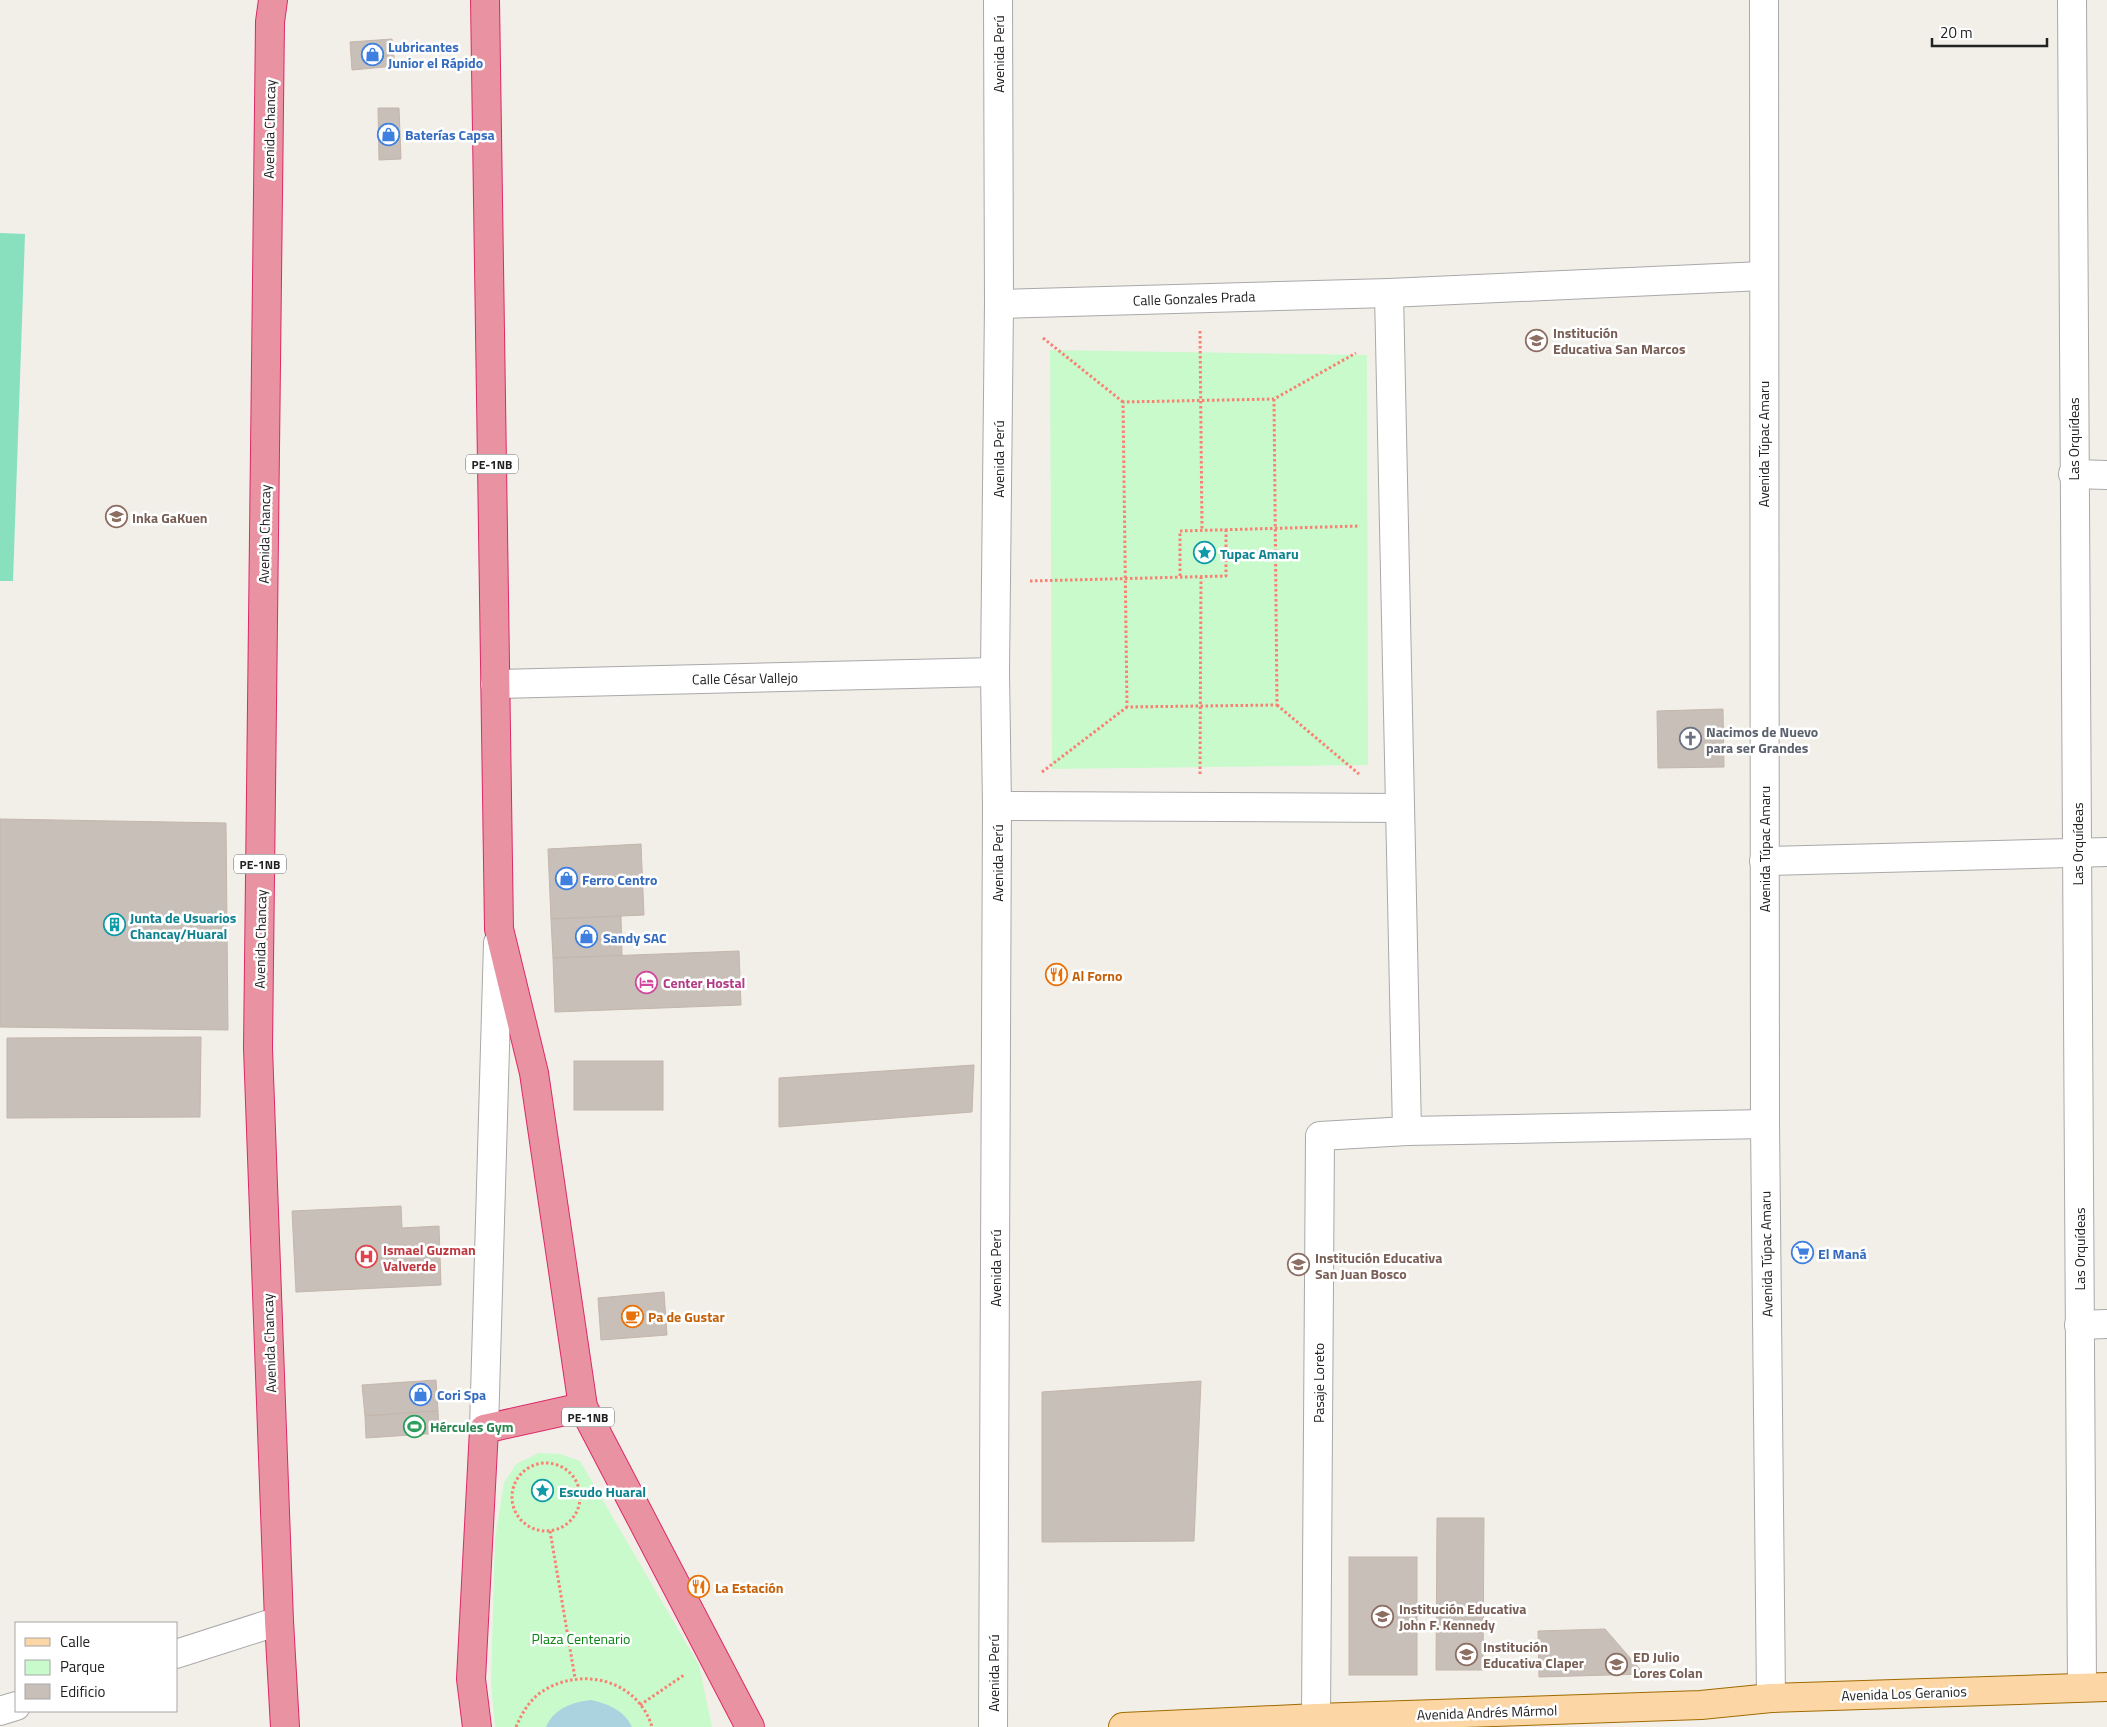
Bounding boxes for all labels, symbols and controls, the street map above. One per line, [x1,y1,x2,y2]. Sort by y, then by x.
street label: Avenida Perú [988,15,1009,93]
scale bar [1932,15,2047,47]
text: 20 m [1940,21,1973,44]
place label: Lubricantes Junior el Rápido [388,36,483,73]
shop icon: Lubricantes Junior el Rápido [360,42,384,66]
street label: Avenida Chancay [258,79,280,179]
shop icon: Baterías Capsa [377,122,401,146]
place label: Baterías Capsa [405,124,495,145]
street label: Calle Gonzales Prada [1132,285,1256,311]
place label: Institución Educativa San Marcos [1553,322,1686,359]
school or university icon: Institución Educativa San Marcos [1525,328,1549,352]
street label: Avenida Túpac Amaru [1753,381,1774,507]
street label: Las Orquídeas [2063,397,2084,481]
street label: Avenida Perú [988,420,1009,498]
road number: PE-1NB [466,454,518,474]
street label: Avenida Chancay [253,484,275,584]
school or university icon: Inka GaKuen [104,505,128,529]
place label: Inka GaKuen [132,507,208,528]
place icon: Tupac Amaru [1192,541,1216,565]
place label: Tupac Amaru [1220,543,1299,564]
street label: Calle César Vallejo [692,667,798,689]
place label: Nacimos de Nuevo para ser Grandes [1706,721,1818,758]
church icon: Nacimos de Nuevo para ser Grandes [1678,727,1702,751]
street label: Avenida Túpac Amaru [1754,786,1775,912]
street label: Las Orquídeas [2067,802,2088,886]
street label: Avenida Perú [987,824,1008,902]
road number: PE-1NB [234,854,286,874]
shop icon: Ferro Centro [554,867,578,891]
place label: Ferro Centro [582,869,657,890]
street label: Avenida Chancay [249,889,271,989]
place label: Junta de Usuarios Chancay/Huaral [130,907,237,944]
building icon: Junta de Usuarios Chancay/Huaral [102,913,126,937]
shop icon: Sandy SAC [575,925,599,949]
place label: Sandy SAC [603,927,667,948]
restaurant icon: Al Forno [1044,963,1068,987]
place label: Al Forno [1072,965,1122,986]
hotel icon: Center Hostal [635,970,659,994]
place label: Center Hostal [663,972,745,993]
street label: Avenida Túpac Amaru [1754,1191,1778,1317]
street label: Las Orquídeas [2069,1207,2090,1291]
street label: Avenida Perú [985,1229,1006,1307]
place label: Ismael Guzman Valverde [383,1239,476,1276]
supermarket icon: El Maná [1790,1241,1814,1265]
place label: El Maná [1818,1243,1867,1264]
hospital icon: Ismael Guzman Valverde [355,1245,379,1269]
place label: Institución Educativa San Juan Bosco [1315,1247,1442,1284]
school or university icon: Institución Educativa San Juan Bosco [1287,1253,1311,1277]
street label: Avenida Chancay [257,1293,281,1393]
cafe icon: Pa de Gustar [620,1304,644,1328]
place label: Pa de Gustar [648,1306,725,1327]
street label: Pasaje Loreto [1308,1343,1329,1423]
shop icon: Cori Spa [409,1382,433,1406]
place label: Cori Spa [437,1384,486,1405]
road number: PE-1NB [562,1408,614,1426]
sports icon: Hércules Gym [402,1414,426,1438]
place label: Hércules Gym [430,1416,514,1437]
place icon: Escudo Huaral [531,1479,555,1503]
place label: Escudo Huaral [559,1481,646,1502]
restaurant icon: La Estación [687,1575,711,1599]
place label: La Estación [715,1577,784,1598]
place label: Institución Educativa John F. Kennedy [1399,1598,1526,1635]
school or university icon: Institución Educativa John F. Kennedy [1371,1604,1395,1628]
legend [15,1622,178,1712]
park label: Plaza Centenario [532,1628,630,1649]
text: Calle [60,1630,90,1653]
street label: Avenida Perú [983,1634,1004,1712]
place label: Institución Educativa Claper [1483,1636,1584,1673]
school or university icon: Institución Educativa Claper [1455,1642,1479,1666]
place label: ED Julio Lores Colan [1633,1646,1703,1683]
school or university icon: ED Julio Lores Colan [1605,1652,1629,1676]
text: Parque [60,1655,105,1678]
text: Edificio [60,1680,105,1703]
street label: Avenida Los Geranios [1841,1680,1967,1706]
street label: Avenida Andrés Mármol [1416,1699,1558,1725]

